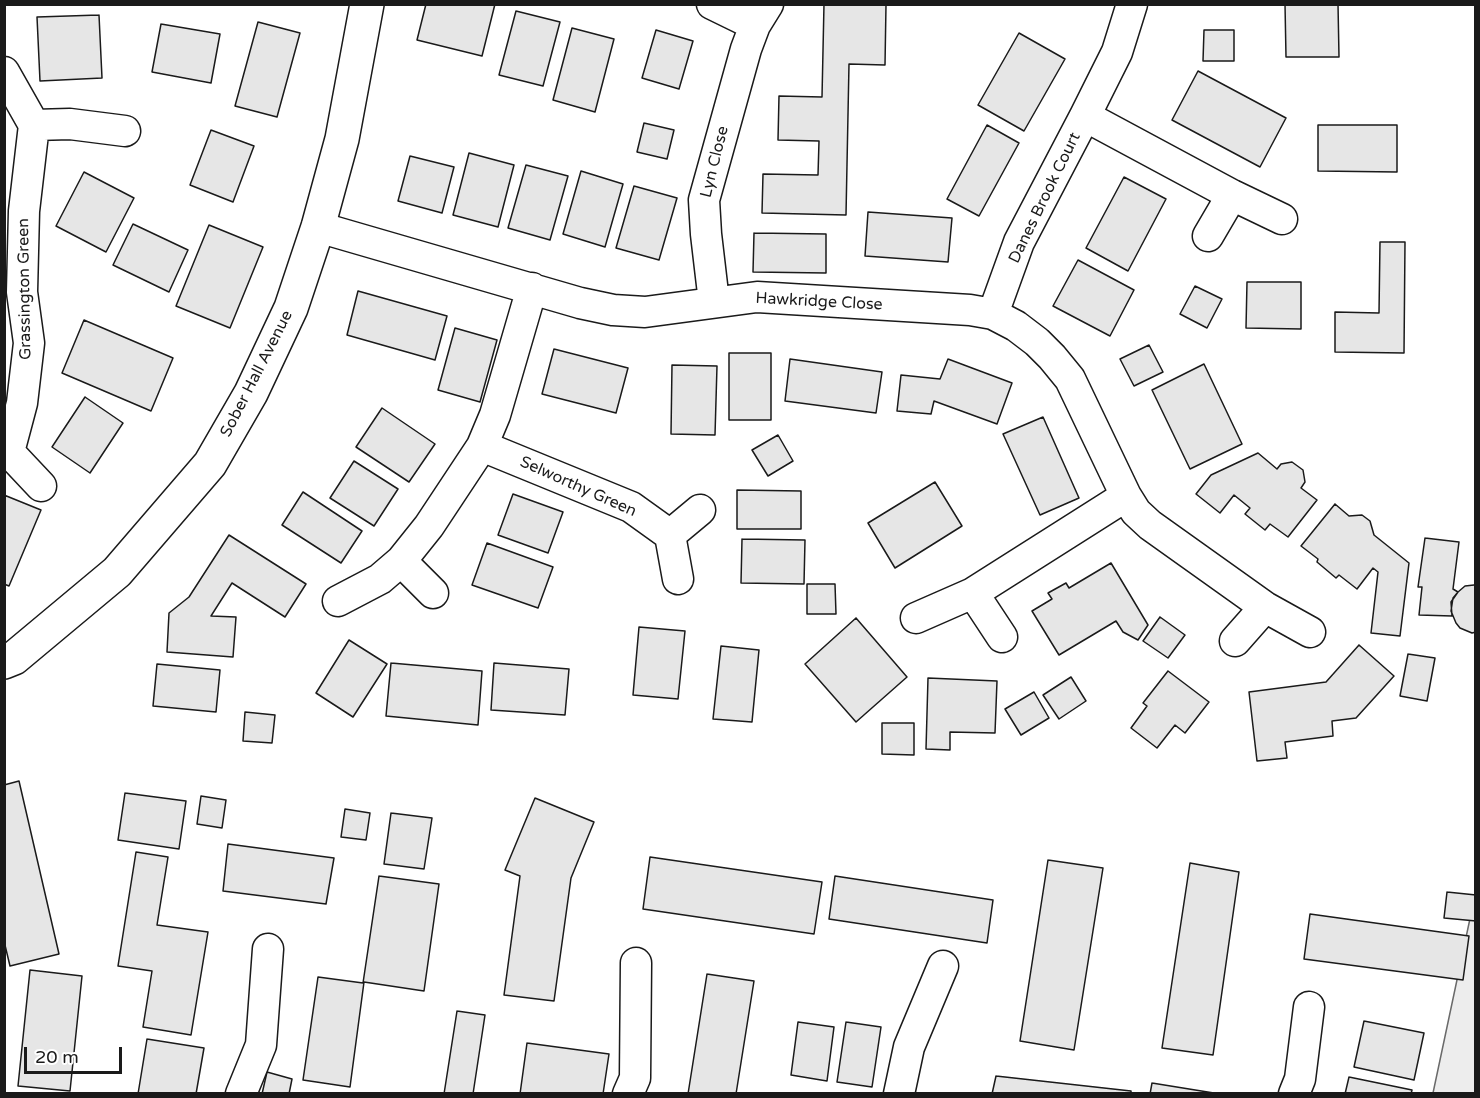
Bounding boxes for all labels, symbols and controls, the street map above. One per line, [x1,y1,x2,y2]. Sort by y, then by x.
street label: Lyn Close [697,124,733,200]
street label: Danes Brook Court [1005,129,1085,267]
street label: Grassington Green [14,218,36,360]
street label: Hawkridge Close [755,289,883,315]
street label: Sober Hall Avenue [217,307,297,441]
street label: Selworthy Green [517,453,639,521]
scale bar [27,1035,124,1073]
text: 20 m [35,1046,79,1068]

